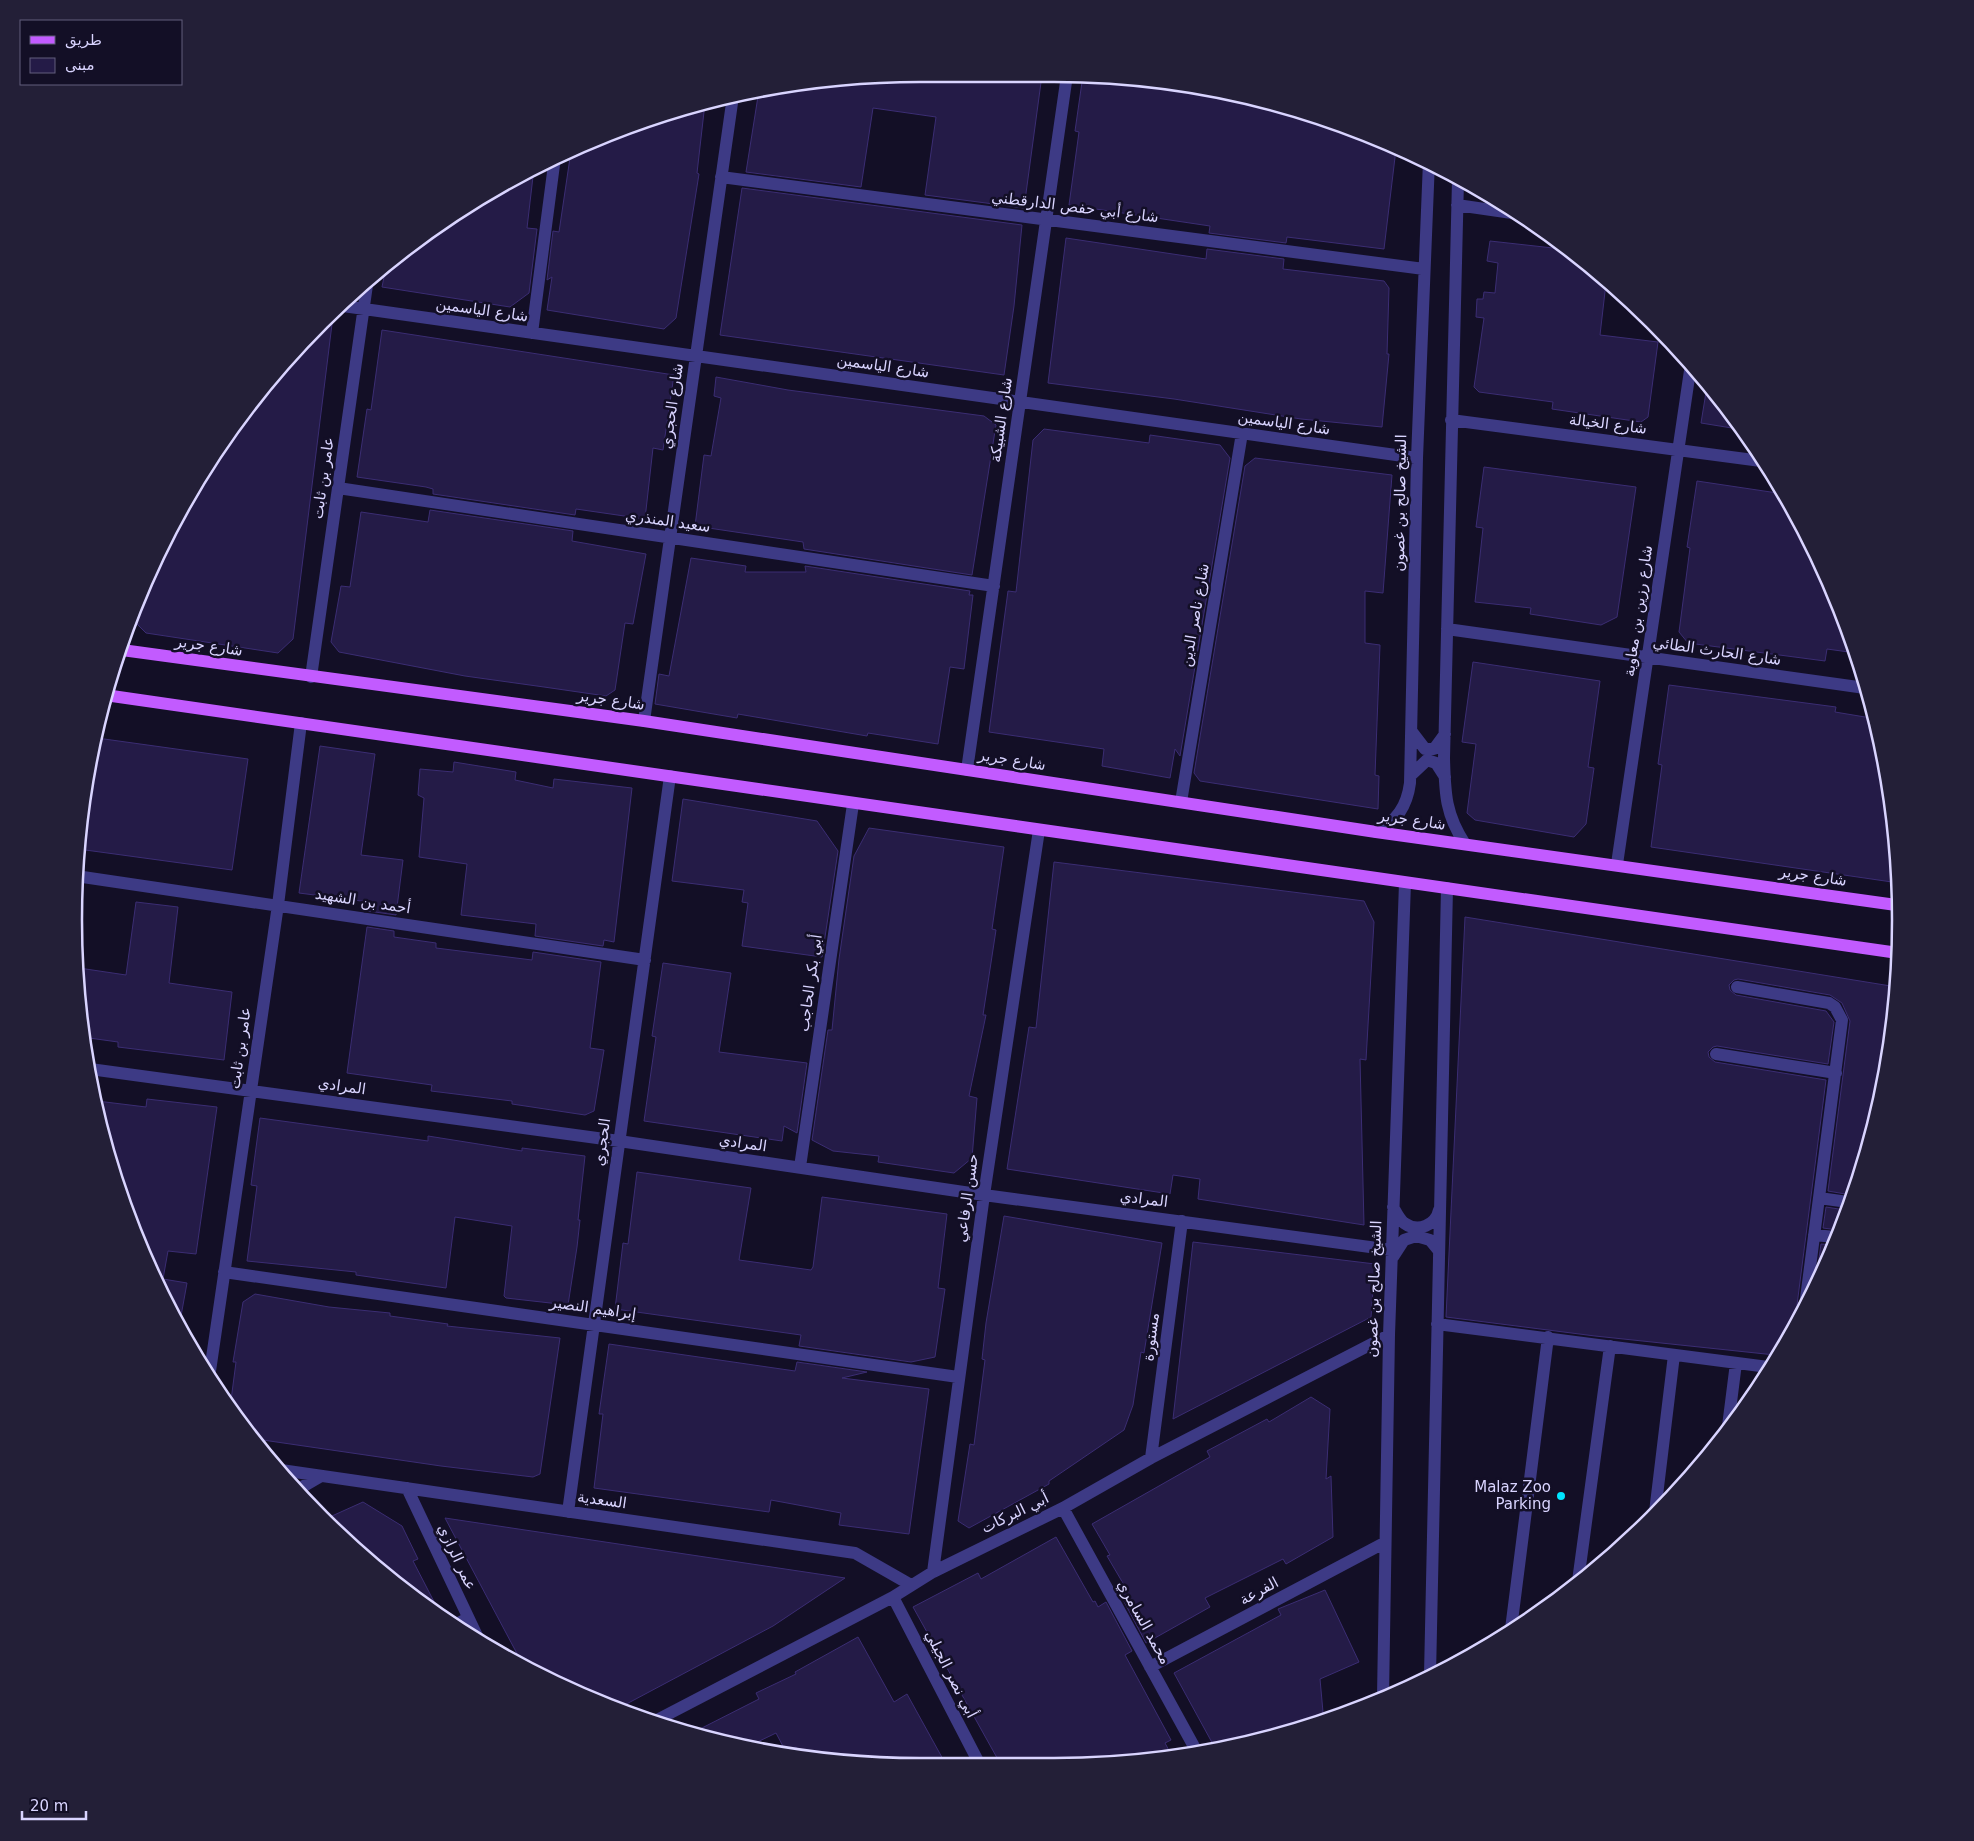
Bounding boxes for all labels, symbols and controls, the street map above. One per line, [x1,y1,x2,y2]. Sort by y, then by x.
legend [20,20,182,85]
text: طريق [65,31,102,49]
text: مبنى [65,56,95,74]
street label: شارع أبي حفص الدارقطني [990,187,1160,227]
street label: شارع الياسمين [435,295,529,325]
street label: شارع الياسمين [836,351,930,381]
street label: شارع الحجري [657,362,688,450]
street label: شارع الشبيكة [986,376,1016,464]
street label: شارع الياسمين [1237,408,1331,438]
street label: شارع الخيالة [1568,410,1648,438]
street label: الشيخ صالح بن غصون [1390,434,1410,572]
street label: عامر بن ثابت [308,436,338,520]
street label: سعيد المنذري [624,506,712,537]
street label: شارع رزين بن معاوية [1620,544,1656,678]
street label: شارع ناصر الدين [1177,562,1213,668]
street label: شارع جرير [173,632,244,660]
street label: شارع الحارث الطائي [1651,633,1782,670]
street label: شارع جرير [575,686,646,714]
street label: شارع جرير [976,746,1047,774]
street label: شارع جرير [1376,806,1447,834]
street label: شارع جرير [1777,862,1848,890]
street label: أحمد بن الشهيد [314,884,412,917]
street label: أبي بكر الحاجب [793,933,827,1033]
street label: عامر بن ثابت [225,1006,255,1090]
street label: المرادي [317,1074,367,1099]
street label: الحجري [590,1117,615,1167]
street label: المرادي [718,1131,768,1156]
street label: حسن الرفاعي [952,1153,983,1243]
street label: المرادي [1119,1187,1169,1212]
street label: الشيخ صالح بن غصون [1363,1220,1385,1358]
street label: إبراهيم النصير [548,1293,637,1323]
street label: مستورة [1139,1312,1163,1362]
place label: Malaz Zoo Parking [1474,1478,1551,1513]
street label: السعدية [576,1488,628,1512]
street label: أبي البركات [978,1488,1052,1538]
marker: Malaz Zoo Parking [1555,1490,1567,1502]
street label: عمر الرازي [433,1521,480,1593]
street label: الفرعة [1236,1573,1282,1609]
street label: محمد السامري [1113,1577,1175,1668]
street label: أبي نصر الجيلي [920,1627,982,1721]
scale bar [22,1788,86,1820]
text: 20 m [30,1797,68,1815]

